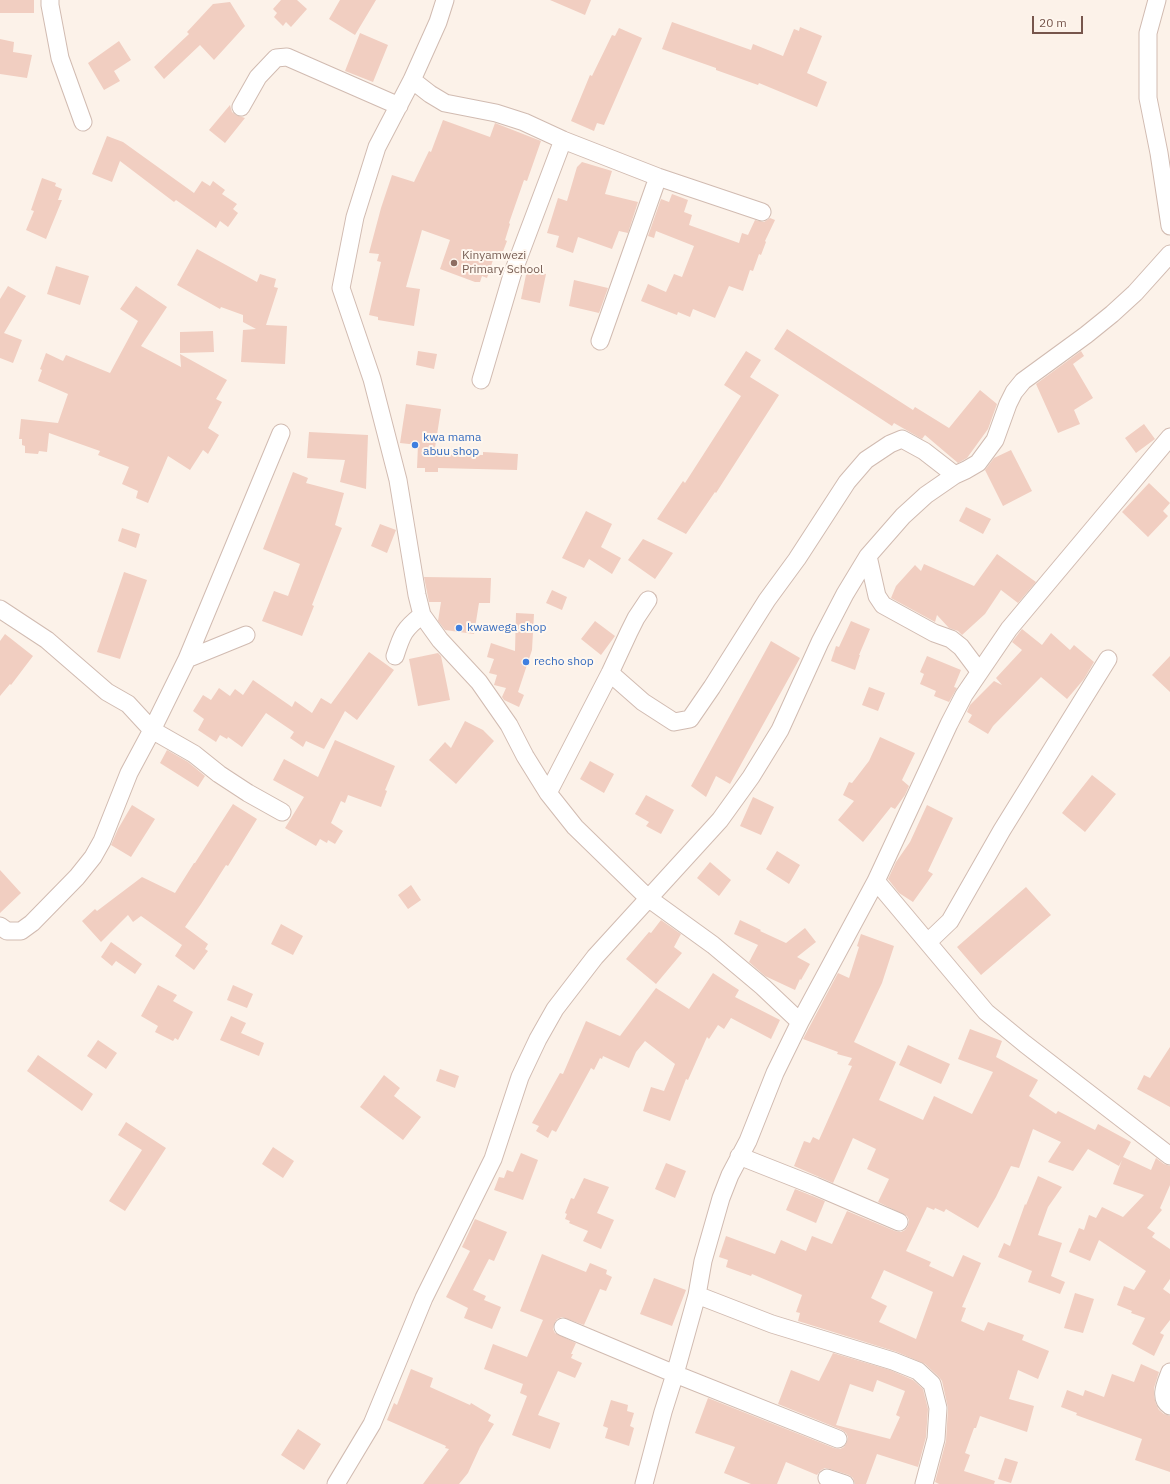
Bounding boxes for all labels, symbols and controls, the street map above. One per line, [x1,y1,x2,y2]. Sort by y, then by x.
scale bar [1034,8,1085,34]
text: 20 m [1039,15,1067,30]
place label: Kinyamwezi Primary School [462,249,543,277]
marker: Kinyamwezi Primary School [449,258,459,268]
place label: kwa mama abuu shop [423,431,481,459]
marker: kwa mama abuu shop [410,440,420,450]
place label: kwawega shop [467,621,546,635]
marker: kwawega shop [454,623,464,633]
place label: recho shop [534,655,594,669]
marker: recho shop [521,657,531,667]

